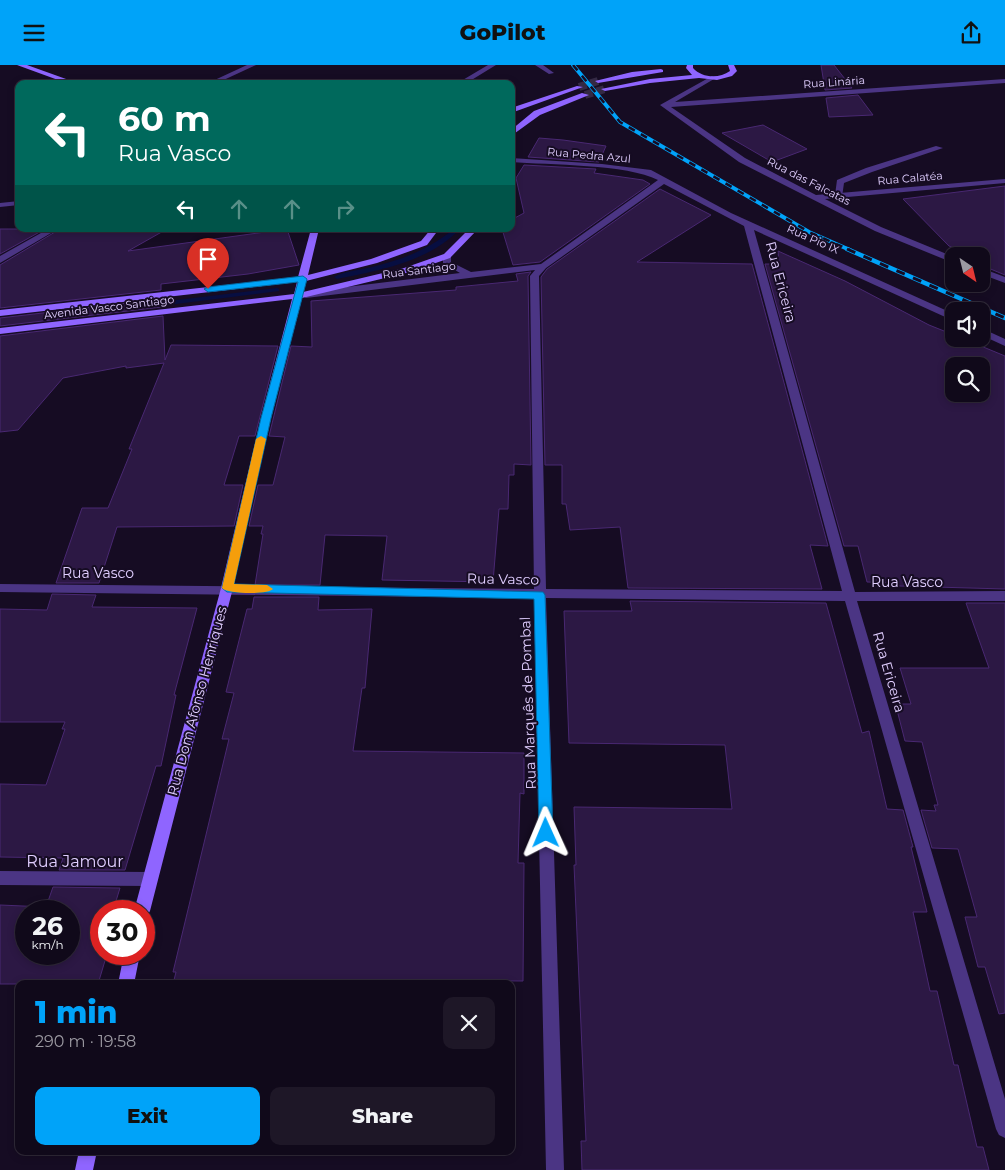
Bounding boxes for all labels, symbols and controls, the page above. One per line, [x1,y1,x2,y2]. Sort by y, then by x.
icon: menu [20,19,48,47]
text: GoPilot [459,19,546,46]
icon: share [957,19,985,47]
street label: Rua Linária [803,73,865,91]
text: 60 m [118,97,211,140]
icon: left [35,100,100,165]
text: Rua Vasco [118,140,231,167]
street label: Rua Pedra Azul [547,144,631,166]
street label: Rua das Falcatas [765,154,854,208]
street label: Rua Calatéa [877,168,943,188]
icon: left [172,195,200,223]
icon: ahead [225,195,253,223]
icon: ahead [278,195,306,223]
icon: right [331,195,359,223]
street label: Rua Pio IX [785,221,842,257]
pin [187,238,229,289]
street label: Rua Ericeira [762,239,800,325]
icon: arrive [194,245,222,273]
north arrow [945,247,990,293]
map controls [945,247,990,402]
street label: Rua Santiago [382,259,457,281]
street label: Avenida Vasco Santiago [43,292,175,322]
button: sound [945,302,990,347]
button: search [945,357,990,402]
street label: Rua Vasco [62,564,134,582]
street label: Rua Vasco [467,569,539,589]
street label: Rua Vasco [871,573,943,591]
street label: Rua Dom Afonso Henriques [163,604,231,798]
street label: Rua Marquês de Pombal [516,616,540,790]
street label: Rua Ericeira [869,629,909,715]
position arrow [519,806,571,858]
street label: Rua Jamour [26,852,124,871]
speed limit sign: 30 [90,900,155,965]
text: 26 [32,911,63,941]
text: km/h [31,937,64,952]
text: 1 min [35,994,118,1031]
button: close [443,997,495,1049]
text: 290 m · 19:58 [35,1032,136,1051]
button: Exit [35,1087,260,1145]
button: Share [270,1087,495,1145]

